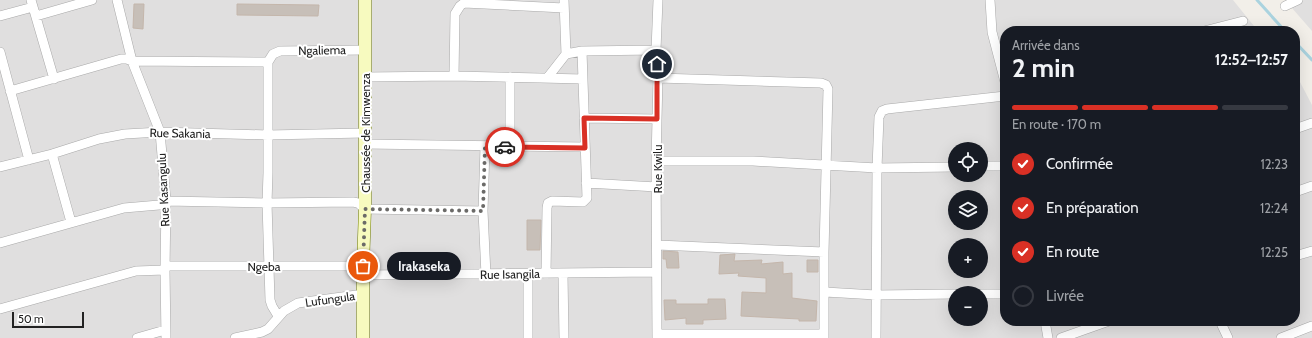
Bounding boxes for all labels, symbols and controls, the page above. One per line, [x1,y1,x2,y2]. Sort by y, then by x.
text: Arrivée dans [1012,37,1080,53]
street label: Ngaliema [298,42,346,58]
pin [640,47,674,81]
text: 12:52–12:57 [1215,51,1288,69]
text: 2 min [1012,52,1075,84]
icon: home [646,53,668,75]
street label: Chaussée de Kimwenza [358,73,373,193]
text: En route · 170 m [1012,116,1101,132]
street label: Rue Sakania [149,125,211,141]
courier [485,127,525,167]
icon: car [494,136,516,158]
map controls [948,142,988,326]
button: locate [948,142,988,182]
street label: Rue Kwilu [650,145,665,193]
street label: Rue Kasangulu [154,153,172,227]
icon: check [1012,153,1034,175]
text: Confirmée [1046,155,1113,173]
text: 12:23 [1260,156,1288,172]
button: layers [948,190,988,230]
icon: check [1012,197,1034,219]
text: En préparation [1046,199,1139,217]
text: 12:24 [1260,200,1288,216]
button: + [948,238,988,278]
icon: check [1012,241,1034,263]
text: En route [1046,243,1099,261]
text: 12:25 [1260,244,1288,260]
pin [346,249,380,283]
callout: Irakaseka [387,252,461,280]
icon: bag [352,255,374,277]
text: Irakaseka [398,258,450,274]
street label: Ngeba [248,259,281,274]
street label: Rue Isangila [480,266,540,282]
button: − [948,286,988,326]
text: Livrée [1046,287,1084,305]
street label: Lufungula [304,288,356,310]
scale bar [12,310,84,329]
text: 50 m [18,312,44,326]

